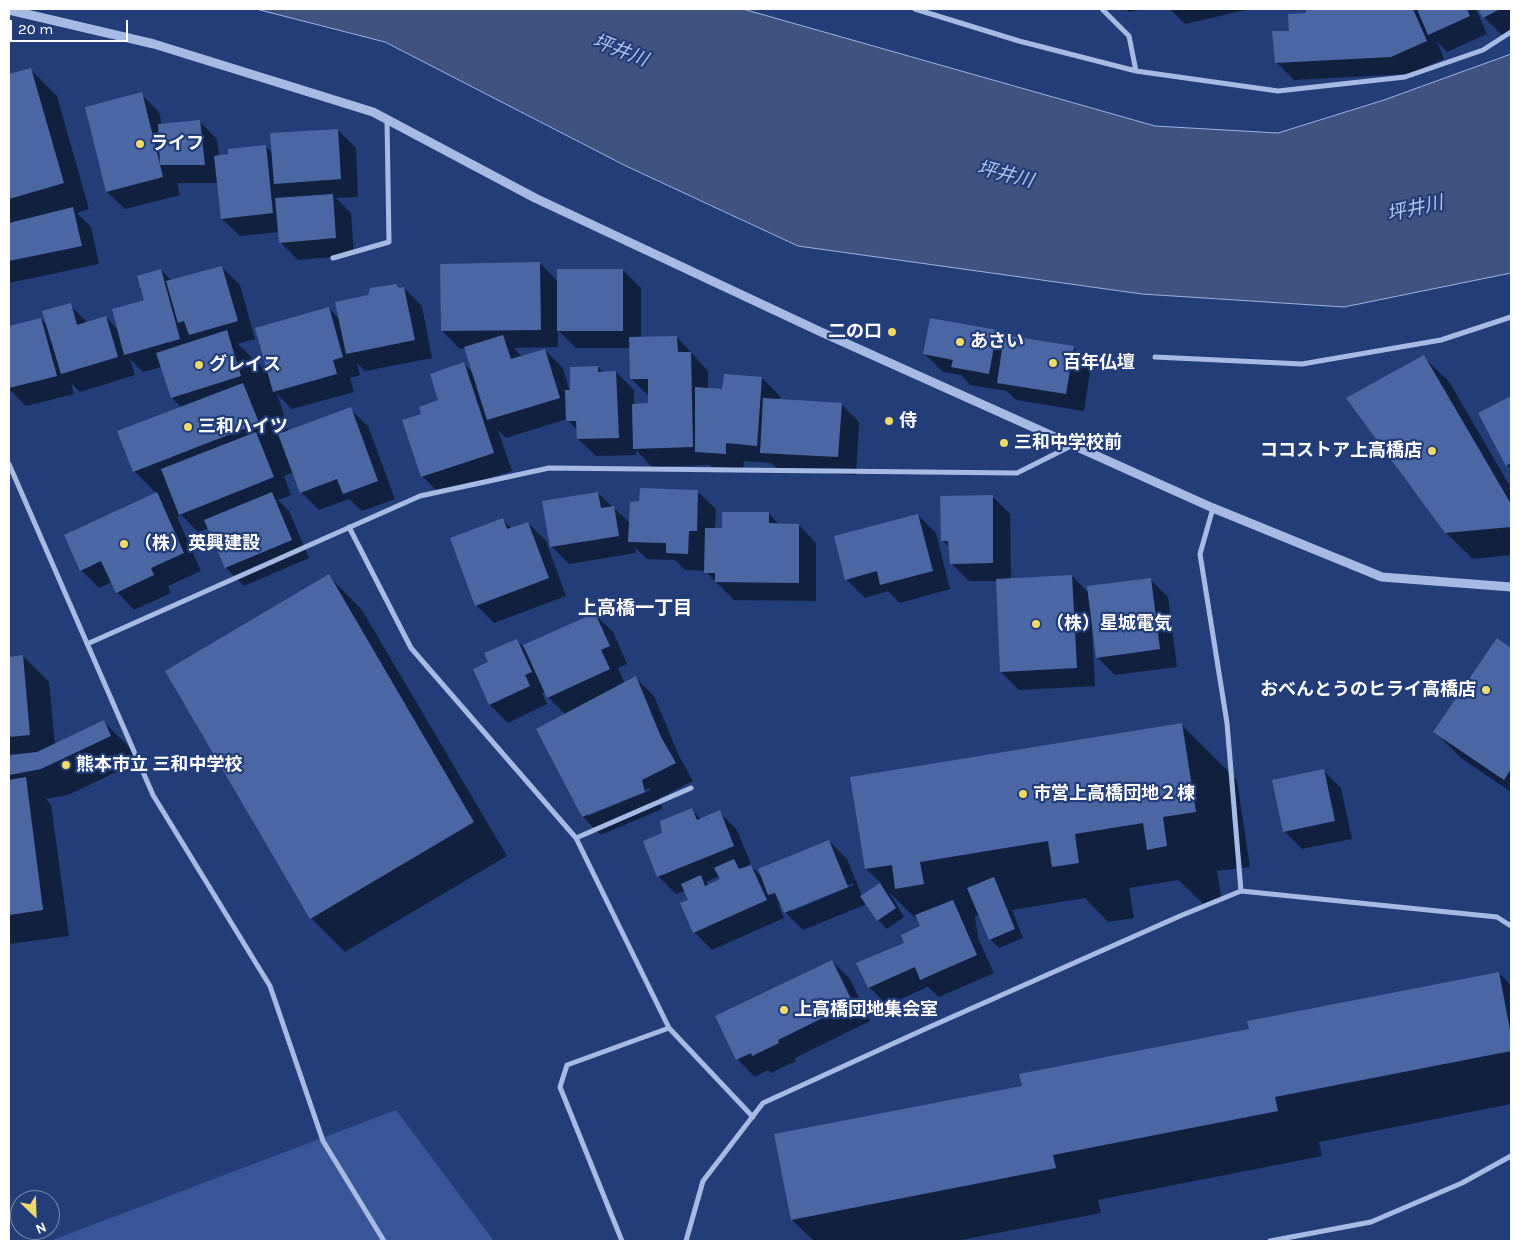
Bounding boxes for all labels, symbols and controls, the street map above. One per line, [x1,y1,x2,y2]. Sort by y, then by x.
scale bar [12,10,130,42]
text: 20 m [18,20,53,38]
water label: 坪井川 [589,30,651,72]
place label: ライフ [150,133,204,155]
marker: ライフ [134,138,146,150]
water label: 坪井川 [975,157,1035,193]
water label: 坪井川 [1385,191,1445,227]
place label: 二の口 [828,321,882,343]
marker: 二の口 [886,326,898,338]
place label: あさい [970,331,1024,353]
marker: あさい [954,336,966,348]
place label: 百年仏壇 [1063,352,1135,374]
place label: グレイス [209,354,281,376]
marker: 百年仏壇 [1047,357,1059,369]
marker: グレイス [193,359,205,371]
place label: 侍 [899,410,917,432]
marker: 侍 [883,415,895,427]
place label: 三和ハイツ [198,416,288,438]
marker: 三和ハイツ [182,421,194,433]
place label: 三和中学校前 [1014,432,1122,454]
marker: 三和中学校前 [998,437,1010,449]
place label: ココストア上高橋店 [1260,440,1422,462]
marker: ココストア上高橋店 [1426,445,1438,457]
place label: （株）英興建設 [134,533,260,555]
marker: （株）英興建設 [118,538,130,550]
district label: 上高橋一丁目 [578,598,692,620]
place label: （株）星城電気 [1046,613,1172,635]
marker: （株）星城電気 [1030,618,1042,630]
place label: おべんとうのヒライ高橋店 [1260,679,1476,701]
marker: おべんとうのヒライ高橋店 [1480,684,1492,696]
place label: 熊本市立 三和中学校 [76,754,243,776]
marker: 熊本市立 三和中学校 [60,759,72,771]
place label: 市営上高橋団地２棟 [1033,783,1195,805]
marker: 市営上高橋団地２棟 [1017,788,1029,800]
place label: 上高橋団地集会室 [794,999,938,1021]
marker: 上高橋団地集会室 [778,1004,790,1016]
north arrow [10,1190,60,1240]
text: N [33,1218,49,1238]

